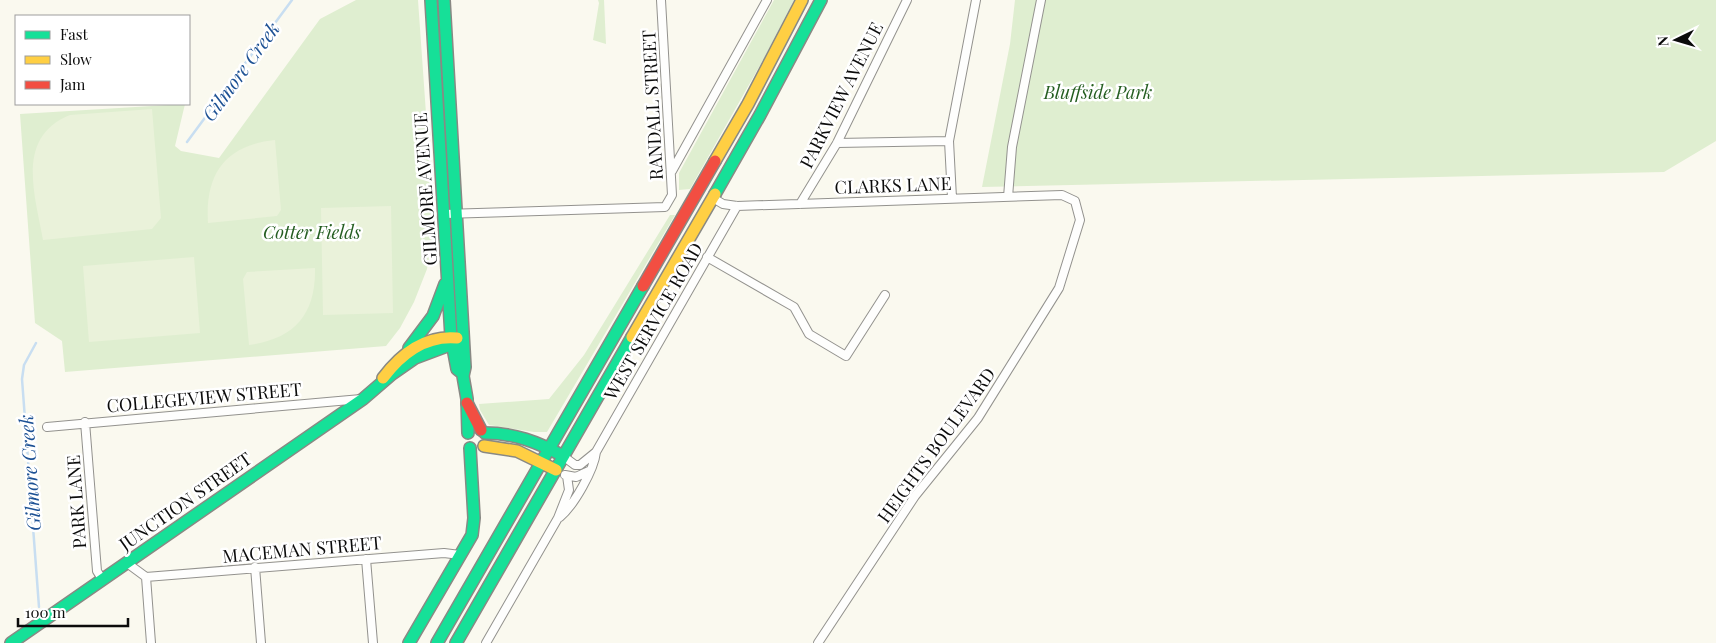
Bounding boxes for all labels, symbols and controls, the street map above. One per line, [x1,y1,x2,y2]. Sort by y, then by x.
legend [15,15,190,105]
north arrow [1651,15,1701,65]
water label: Gilmore Creek [195,16,285,126]
street label: PARKVIEW AVENUE [794,18,888,172]
text: Fast [60,24,89,44]
street label: RANDALL STREET [636,29,668,181]
text: N [1653,35,1672,47]
text: Slow [60,49,92,69]
text: Jam [59,74,86,94]
park label: Bluffside Park [1043,80,1152,104]
street label: GILMORE AVENUE [408,112,442,266]
street label: CLARKS LANE [834,171,952,199]
park label: Cotter Fields [263,220,361,244]
street label: WEST SERVICE ROAD [598,238,708,405]
street label: HEIGHTS BOULEVARD [872,363,1000,527]
street label: COLLEGEVIEW STREET [106,377,302,417]
water label: Gilmore Creek [12,414,46,532]
street label: JUNCTION STREET [113,446,256,556]
street label: PARK LANE [61,454,91,550]
street label: MACEMAN STREET [221,530,383,568]
scale bar [18,596,128,628]
text: 100 m [25,602,66,622]

